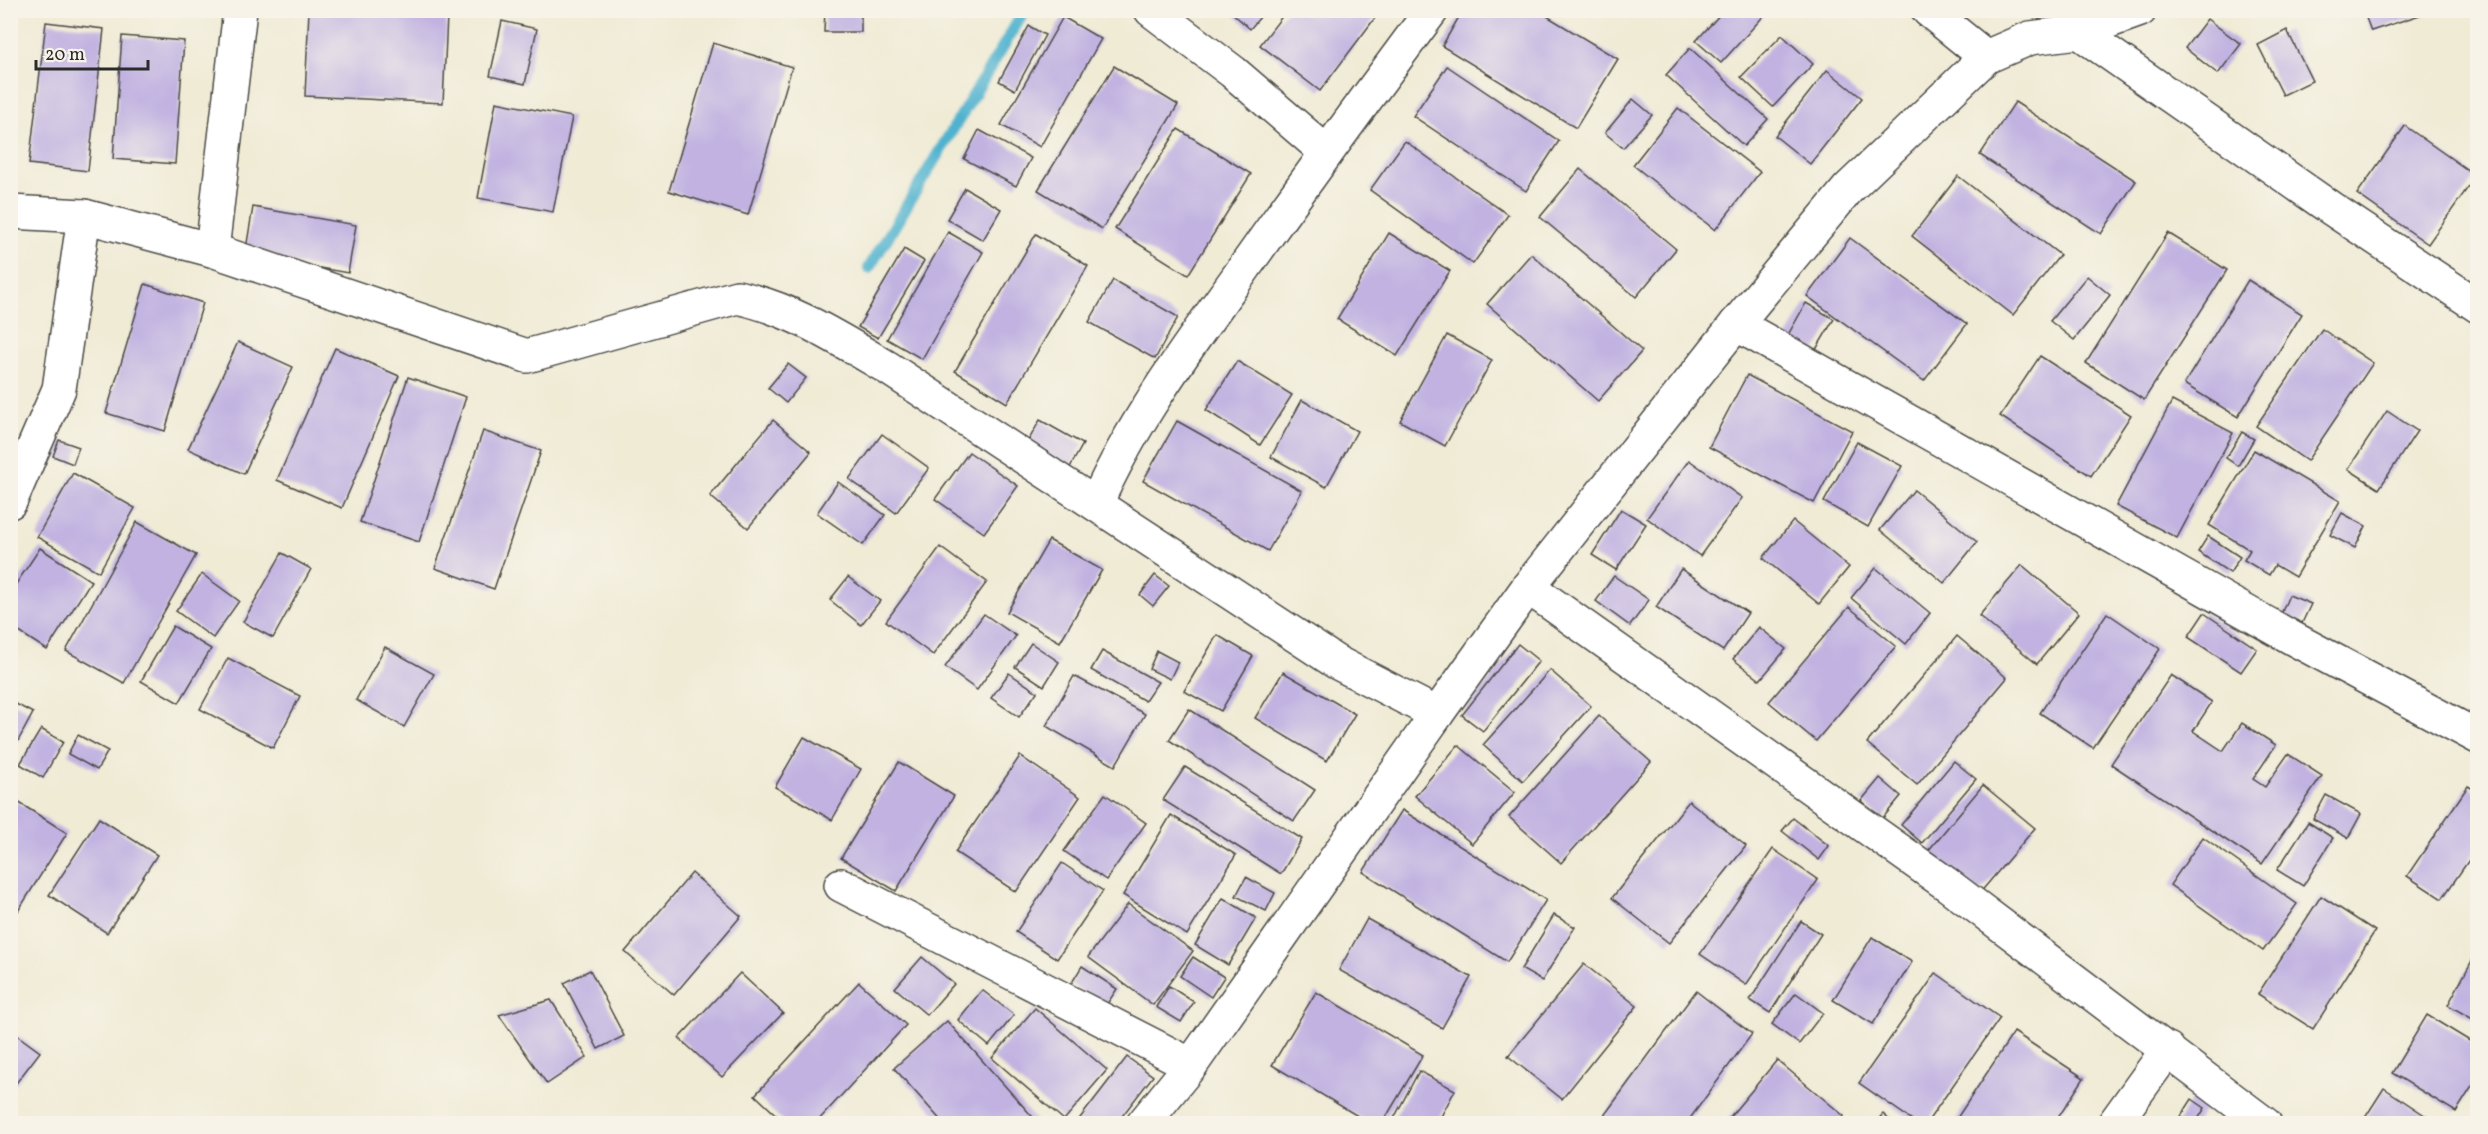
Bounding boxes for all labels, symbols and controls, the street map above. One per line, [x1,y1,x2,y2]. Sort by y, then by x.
scale bar [36,33,148,71]
text: 20 m [45,43,85,68]

